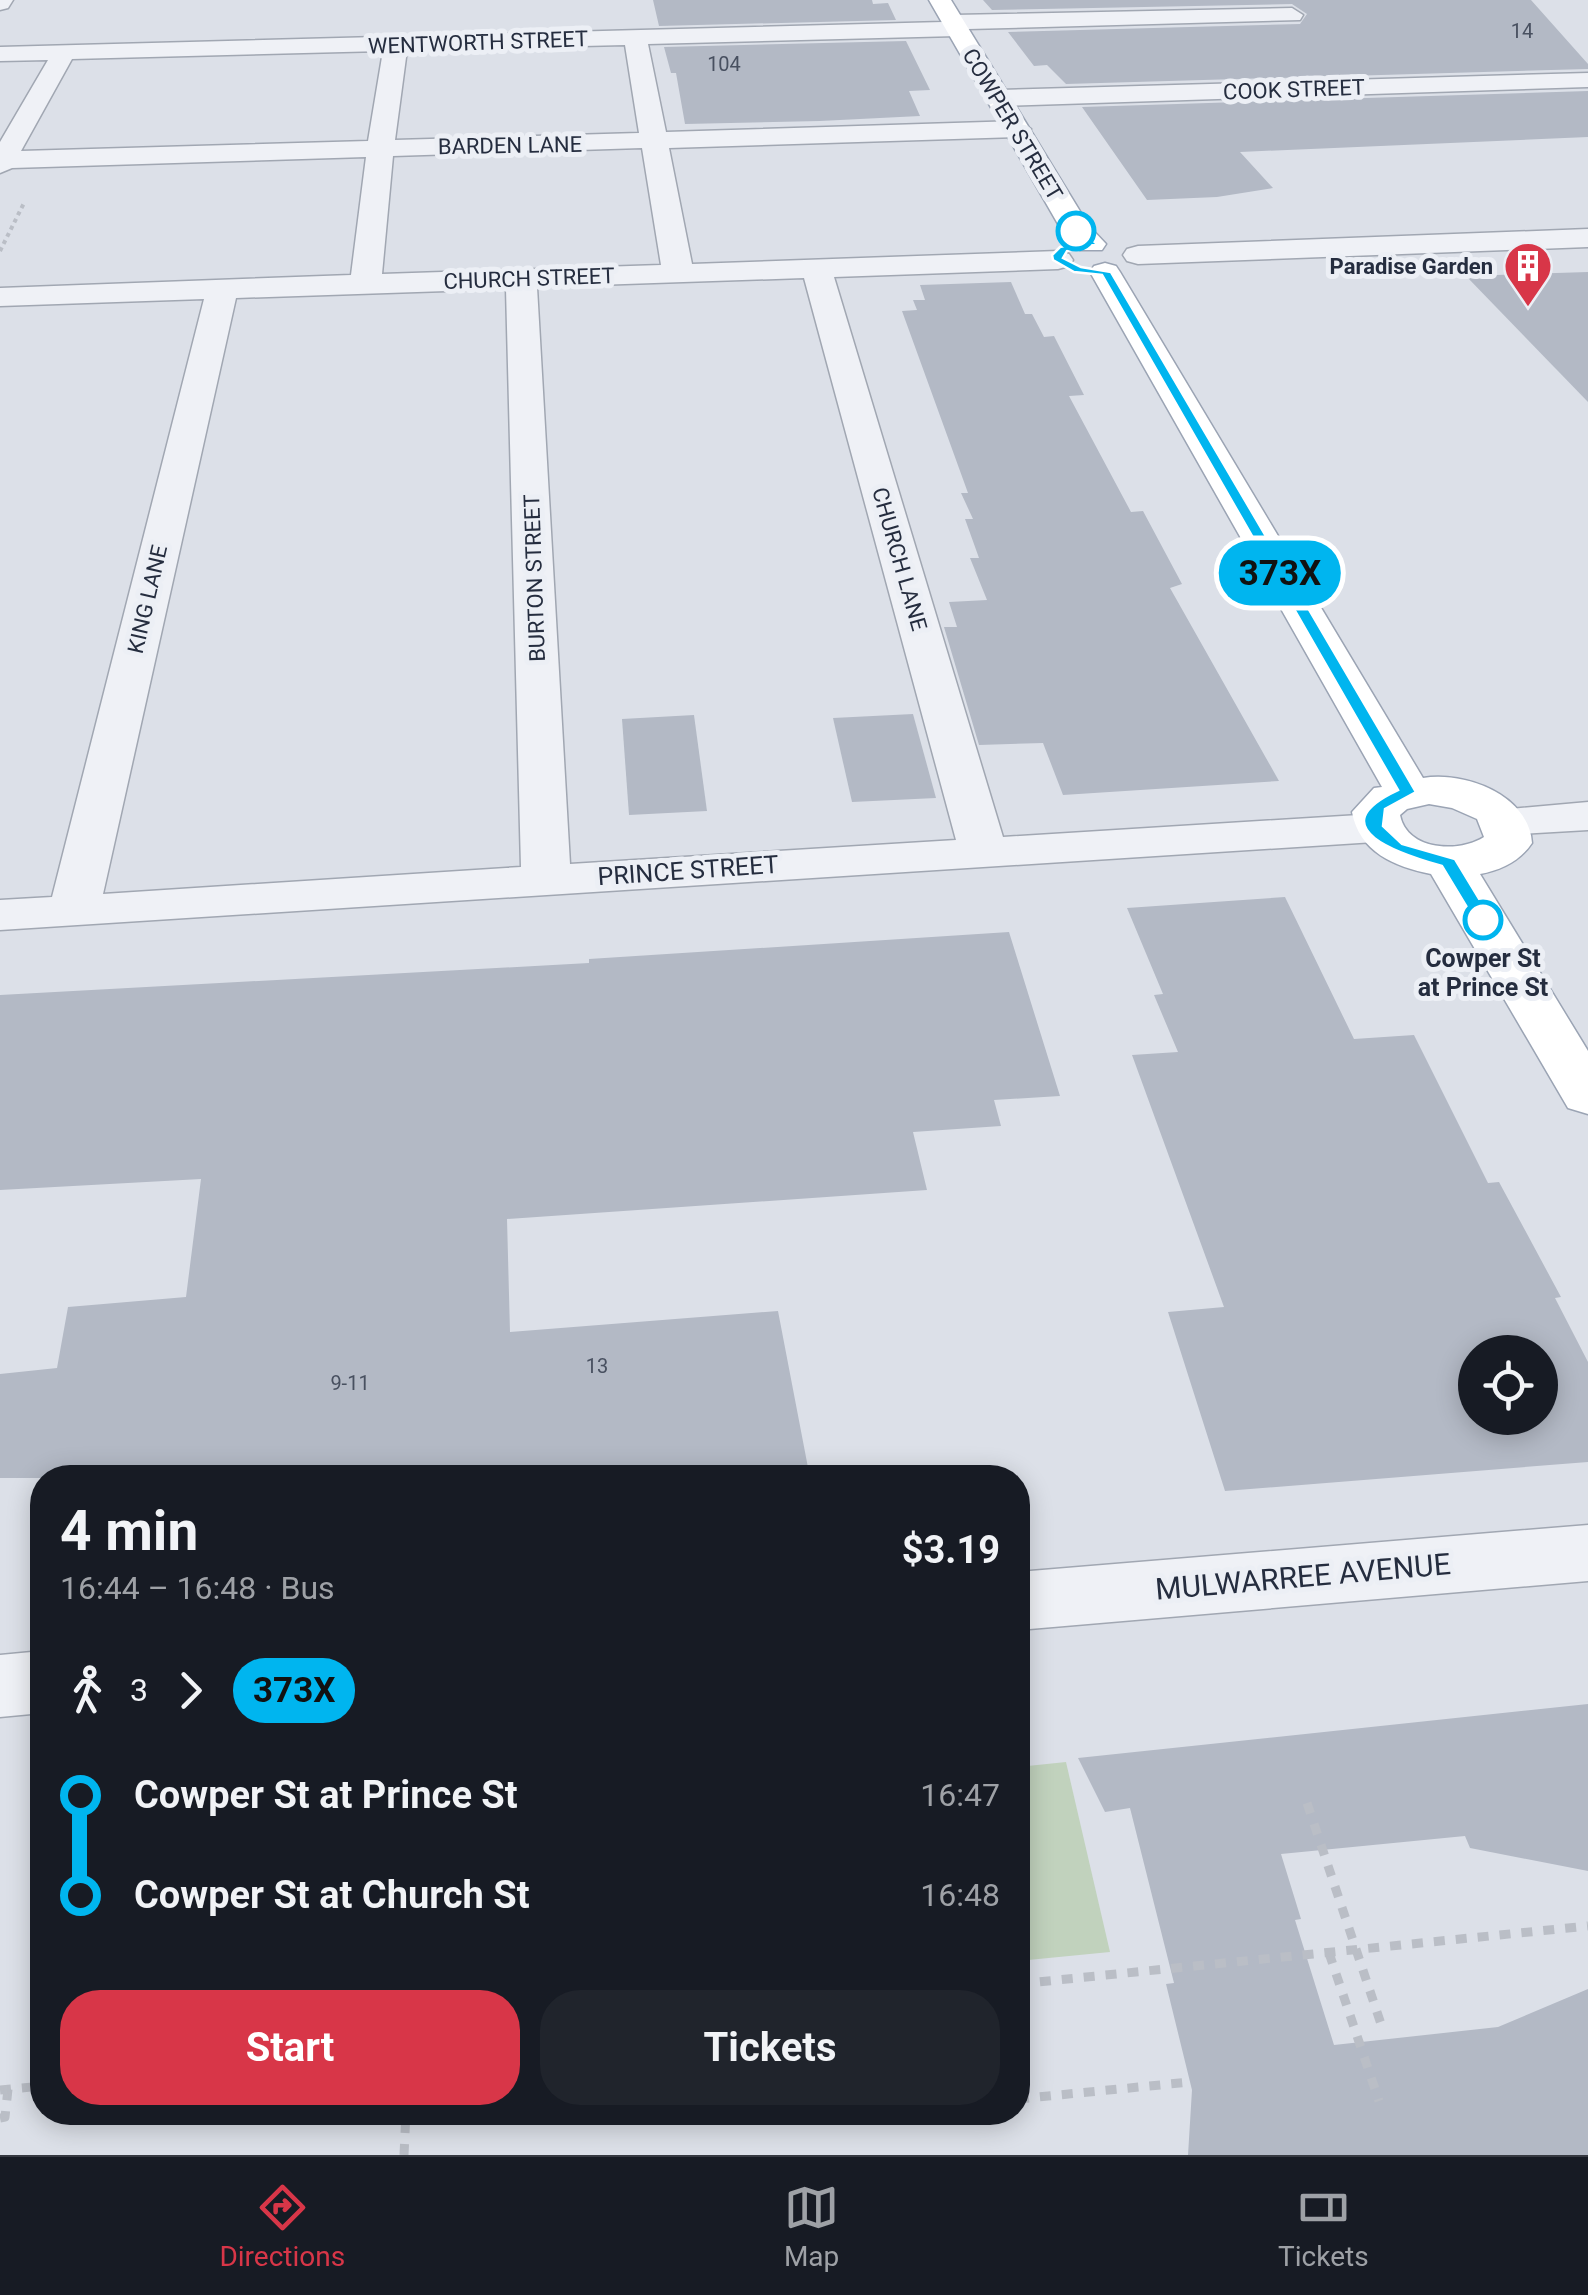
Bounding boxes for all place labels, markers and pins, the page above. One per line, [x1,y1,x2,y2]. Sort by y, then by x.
unlabelled marker [1057,212,1095,250]
building icon: Paradise Garden [1502,240,1554,308]
place label: Paradise Garden [1330,254,1493,279]
marker: Cowper St at Prince St [1464,901,1502,939]
place label: Cowper St at Prince St [1418,944,1548,1002]

